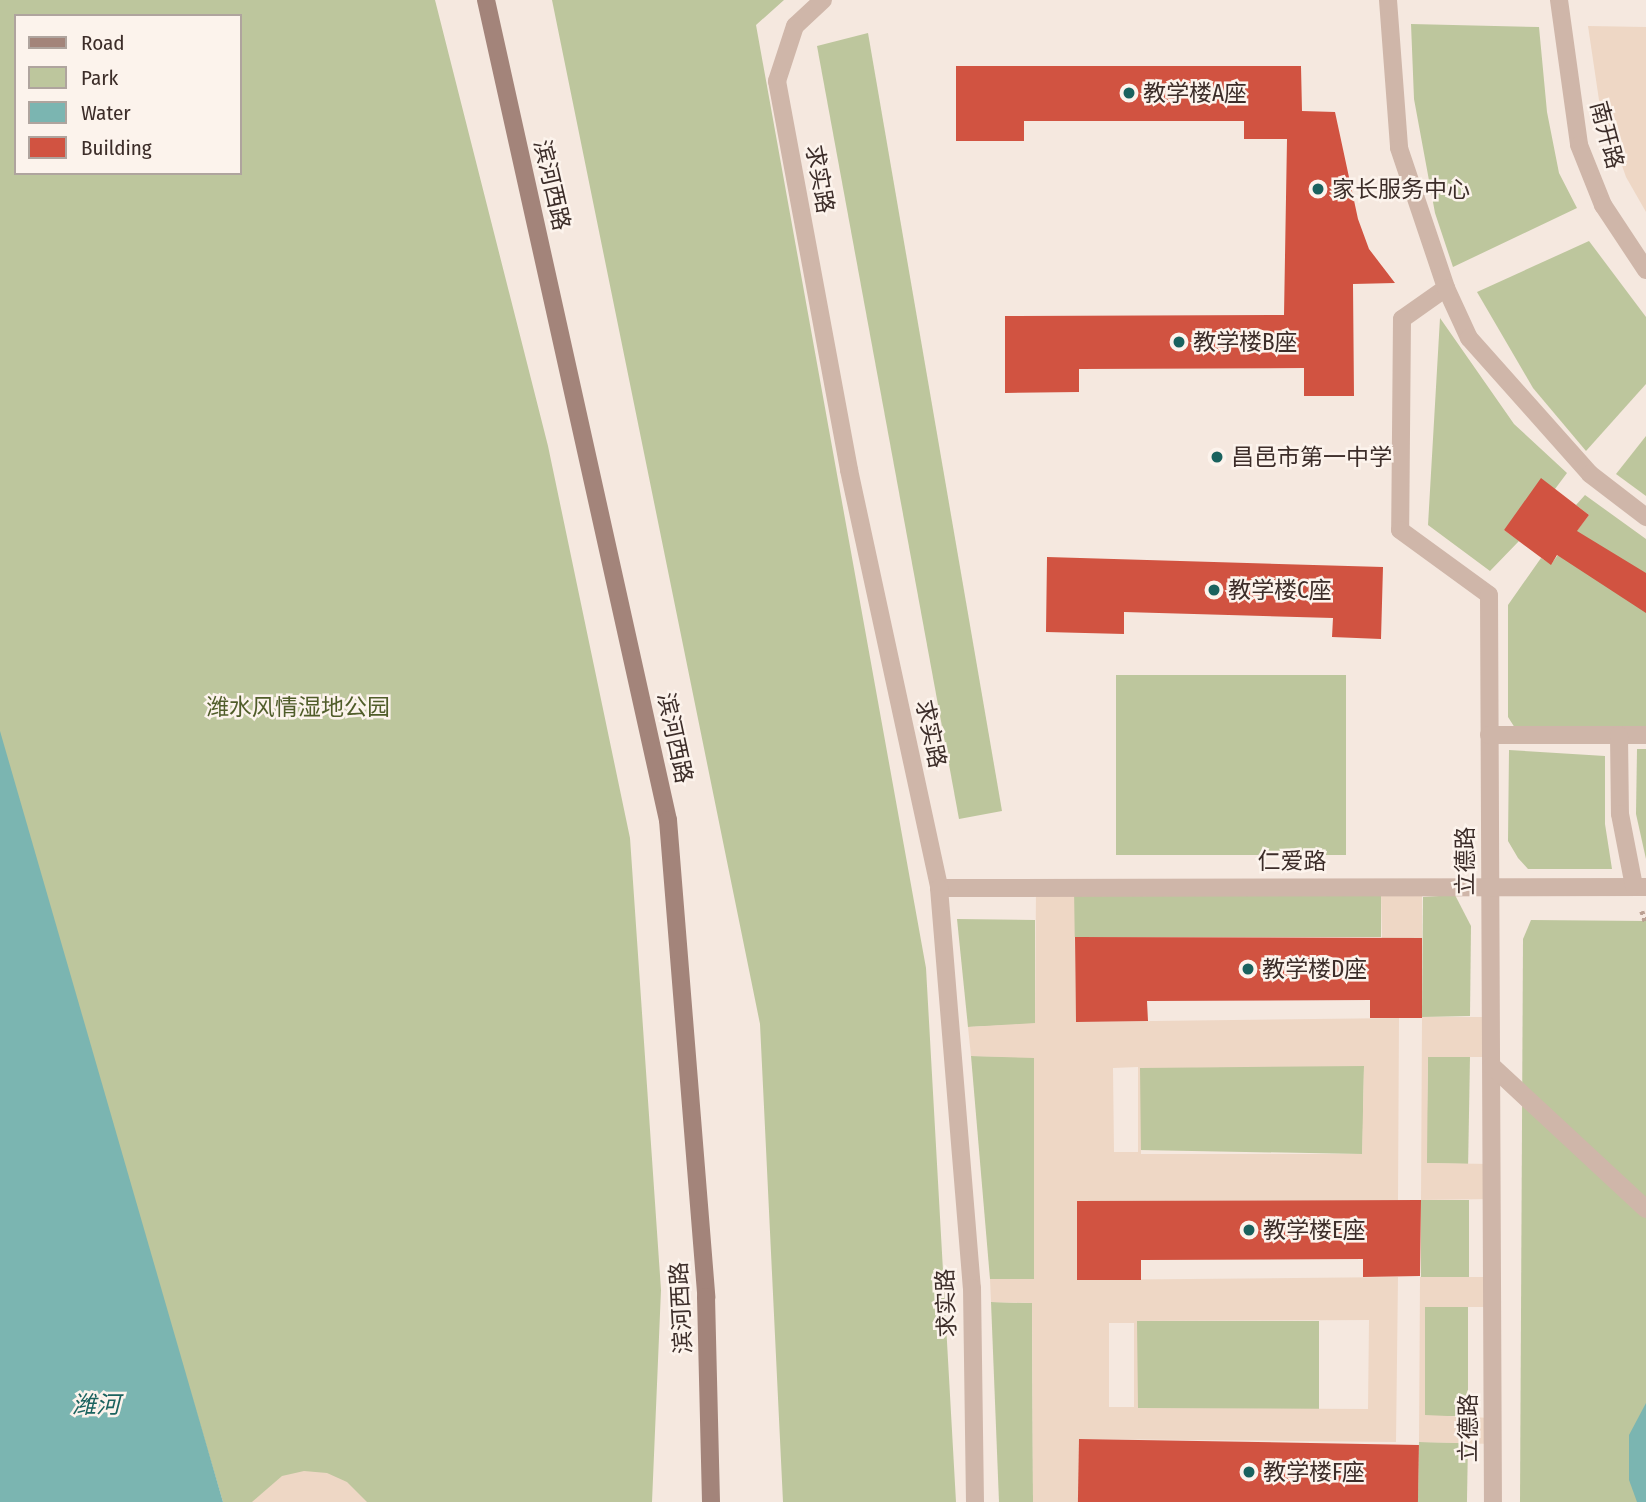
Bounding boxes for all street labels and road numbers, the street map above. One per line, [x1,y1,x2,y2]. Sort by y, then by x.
street label: 南开路 [1585,98,1629,172]
street label: 滨河西路 [528,137,576,233]
street label: 求实路 [800,143,840,215]
street label: 滨河西路 [652,690,698,786]
street label: 求实路 [910,697,952,771]
street label: 立德路 [1451,827,1479,895]
street label: 仁爱路 [1258,847,1326,875]
street label: 滨河西路 [665,1261,697,1355]
street label: 求实路 [931,1268,961,1338]
street label: 立德路 [1454,1394,1482,1462]

